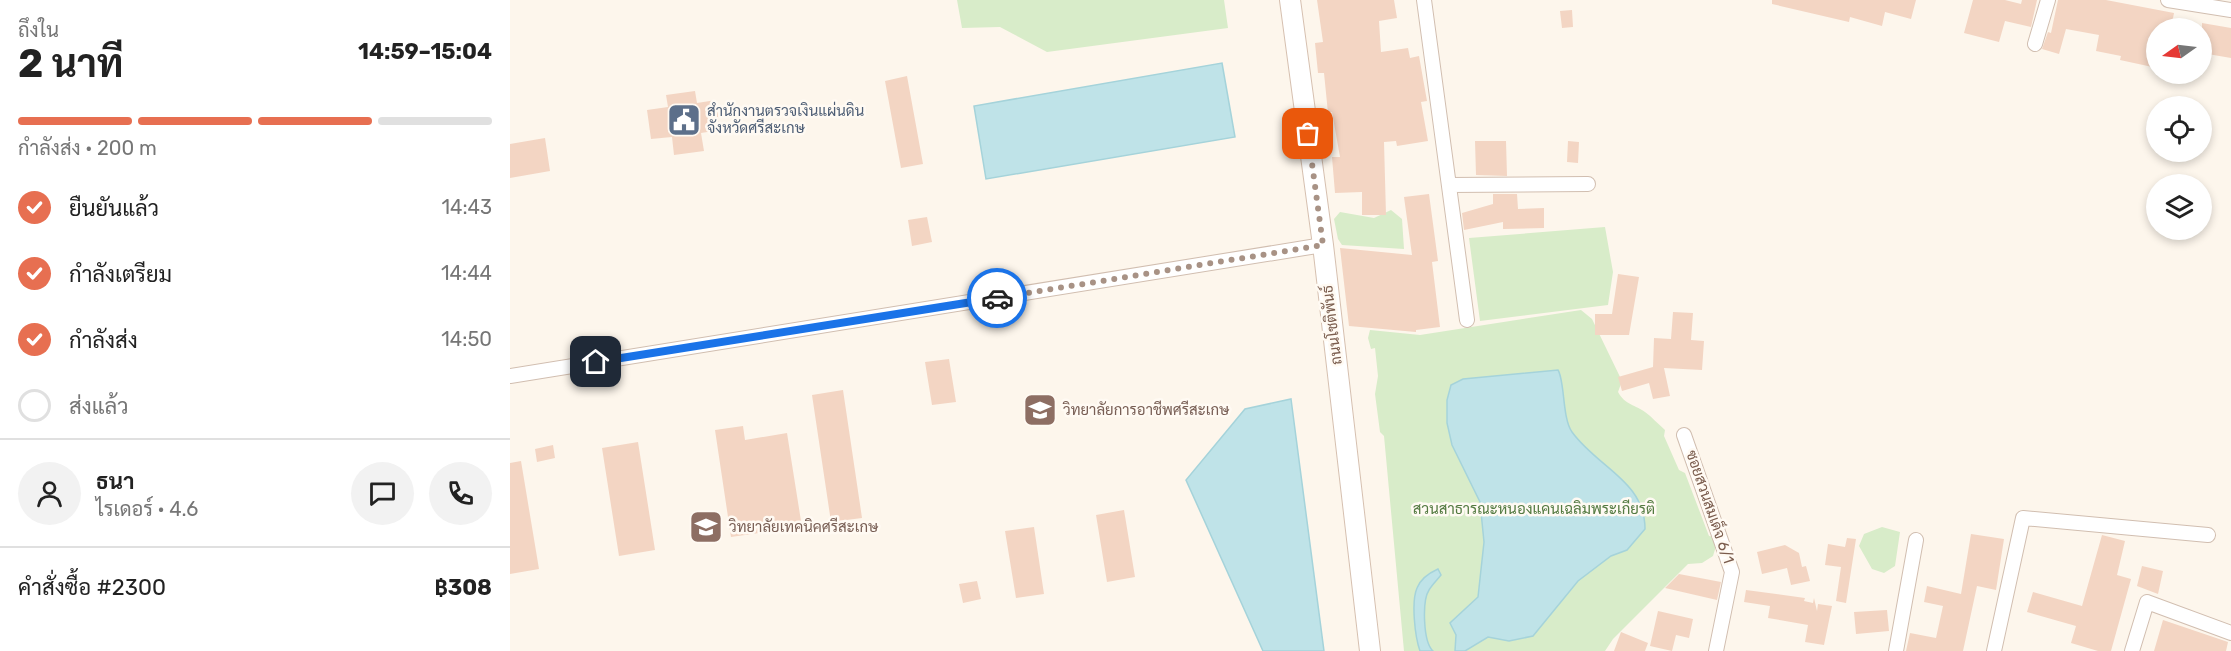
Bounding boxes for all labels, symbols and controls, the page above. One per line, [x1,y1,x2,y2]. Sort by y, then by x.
text: ถึงใน [18,18,59,42]
north arrow [2146,18,2212,84]
map controls [2146,18,2212,240]
text: 14:59–15:04 [358,38,492,65]
text: 2 นาที [18,41,123,87]
button: locate [2146,96,2212,162]
place label: สำนักงานตรวจเงินแผ่นดิน จังหวัดศรีสะเกษ [707,101,864,137]
public building icon: สำนักงานตรวจเงินแผ่นดิน จังหวัดศรีสะเกษ [666,102,702,138]
pin [1282,108,1333,159]
icon: bag [1291,117,1324,150]
text: กำลังส่ง · 200 m [18,136,157,160]
button: layers [2146,174,2212,240]
icon: check [18,191,51,224]
text: ยืนยันแล้ว [69,195,159,222]
text: 14:43 [441,195,492,219]
icon: check [18,257,51,290]
text: กำลังเตรียม [69,261,172,288]
text: 14:44 [441,261,492,285]
courier [967,268,1027,328]
icon: car [981,282,1014,315]
street label: ถนนโชติพันธ์ [1317,284,1346,366]
icon: check [18,323,51,356]
text: กำลังส่ง [69,327,138,354]
text: 14:50 [441,327,492,351]
pin [570,336,621,387]
icon: home [579,345,612,378]
school or university icon: วิทยาลัยการอาชีพศรีสะเกษ [1022,392,1058,428]
text: ส่งแล้ว [69,393,129,420]
place label: วิทยาลัยการอาชีพศรีสะเกษ [1063,400,1230,419]
street label: ซอยสวนสมเด็จ 6/1 [1682,447,1740,566]
button: person [18,462,81,525]
button: chat [351,462,414,525]
button: phone [429,462,492,525]
text: ธนา [96,468,134,495]
text: ไรเดอร์ · 4.6 [96,497,198,521]
park label: สวนสาธารณะหนองแคนเฉลิมพระเกียรติ [1413,499,1655,518]
school or university icon: วิทยาลัยเทคนิคศรีสะเกษ [688,509,724,545]
place label: วิทยาลัยเทคนิคศรีสะเกษ [729,517,879,536]
text: คำสั่งซื้อ #2300 [18,574,166,601]
text: ฿308 [434,574,492,601]

